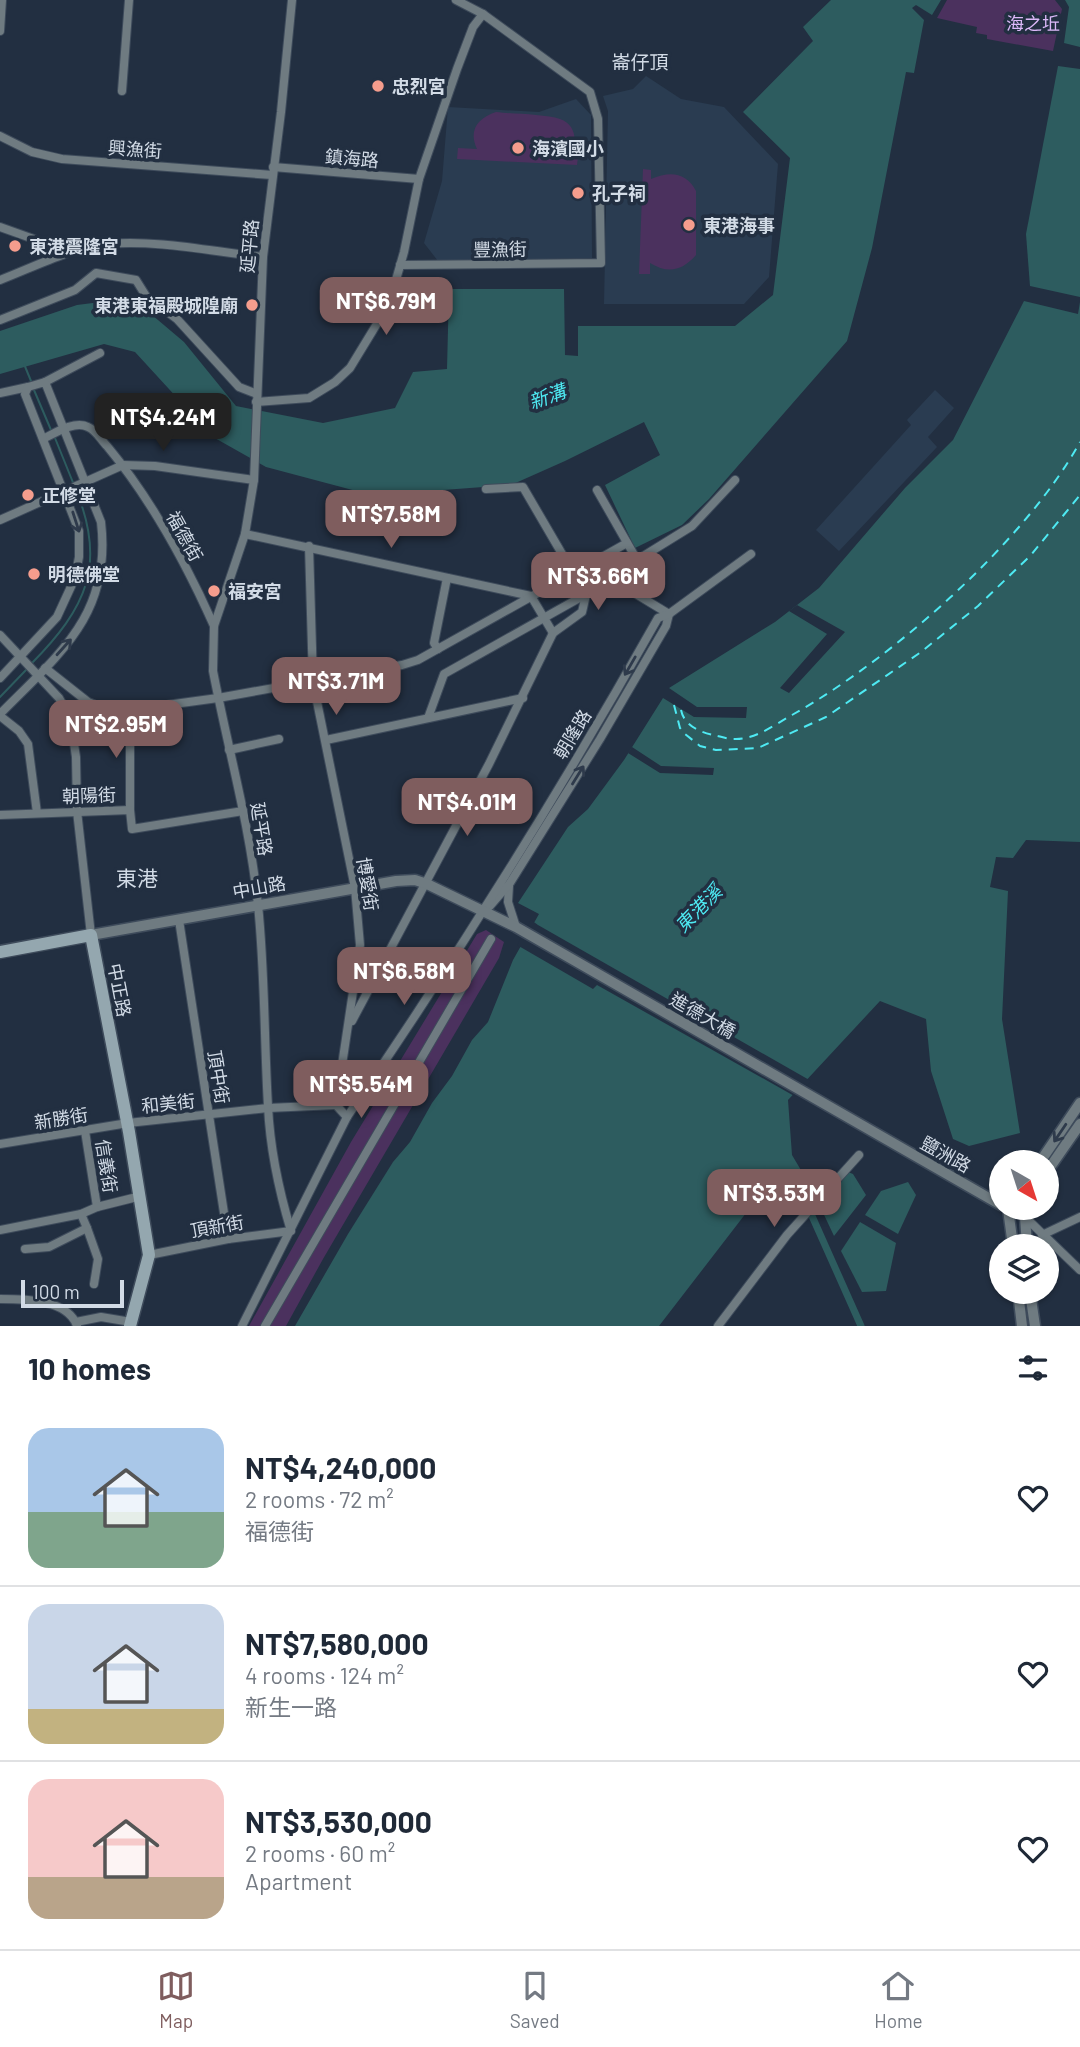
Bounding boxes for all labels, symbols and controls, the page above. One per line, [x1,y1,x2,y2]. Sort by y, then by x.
park label: 海之坵 [1006,12,1060,34]
district label: 崙仔頂 [611,50,669,73]
place label: 忠烈宮 [392,75,446,97]
marker: 忠烈宮 [370,78,386,94]
street label: 興漁街 [107,136,163,162]
place label: 海濱國小 [532,137,604,159]
marker: 海濱國小 [510,140,526,156]
street label: 鎮海路 [324,145,380,171]
place label: 孔子祠 [592,182,646,204]
marker: 孔子祠 [570,185,586,201]
place label: 東港海事 [703,214,775,236]
marker: 東港海事 [681,217,697,233]
street label: 延平路 [236,218,262,274]
place label: 東港震隆宮 [29,235,119,257]
marker: 東港震隆宮 [7,238,23,254]
street label: 豐漁街 [473,238,527,260]
pin: NT$6.79M [314,278,458,337]
text: NT$6.79M [336,286,436,314]
place label: 東港東福殿城隍廟 [94,294,238,316]
marker: 東港東福殿城隍廟 [244,297,260,313]
water label: 新溝 [525,378,572,413]
pin: NT$4.24M [91,393,235,453]
text: NT$4.24M [110,402,216,430]
place label: 正修堂 [42,484,96,506]
marker: 正修堂 [20,487,36,503]
pin: NT$7.58M [319,490,463,550]
text: NT$7.58M [341,499,441,527]
street label: 福德街 [162,507,208,565]
one-way arrow [71,511,83,533]
pin: NT$3.66M [526,552,670,612]
text: NT$3.66M [547,561,649,589]
place label: 明德佛堂 [48,563,120,585]
marker: 明德佛堂 [26,566,42,582]
place label: 福安宮 [228,580,282,602]
marker: 福安宮 [206,583,222,599]
one-way arrow [56,638,72,656]
one-way arrow [623,656,637,676]
pin: NT$3.71M [264,658,408,717]
text: NT$3.71M [288,666,384,694]
pin: NT$2.95M [44,700,188,760]
street label: 朝隆路 [549,705,595,763]
text: NT$2.95M [65,709,167,737]
one-way arrow [571,766,585,786]
pin: NT$4.01M [395,778,539,838]
street label: 朝陽街 [62,783,116,807]
text: NT$4.01M [418,787,516,815]
street label: 延平路 [247,801,277,857]
street label: 博愛街 [353,856,383,912]
district label: 東港 [116,865,158,890]
street label: 中山路 [231,871,287,903]
water label: 東港溪 [670,877,728,936]
pin: NT$6.58M [332,948,476,1007]
text: NT$6.58M [353,956,455,984]
street label: 中正路 [104,961,136,1019]
street label: 進德大橋 [666,987,740,1043]
street label: 頂中街 [204,1049,234,1105]
pin: NT$5.54M [289,1060,433,1120]
text: NT$5.54M [309,1069,413,1097]
street label: 和美街 [140,1089,196,1117]
street label: 新勝街 [33,1103,89,1133]
one-way arrow [1053,1122,1067,1142]
street label: 鹽洲路 [917,1131,975,1177]
street label: 信義街 [92,1138,122,1194]
north arrow [989,1150,1059,1220]
map controls [989,1150,1059,1304]
pin: NT$3.53M [702,1170,846,1229]
text: NT$3.53M [723,1178,825,1206]
street label: 頂新街 [189,1210,245,1242]
button: layers [989,1234,1059,1304]
scale bar [21,1277,124,1309]
text: 100 m [32,1280,80,1303]
icon: filters [1014,1349,1052,1387]
text: 10 homes [28,1350,151,1386]
text: NT$4,240,000 [245,1449,436,1485]
icon: home [84,1456,168,1540]
icon: heart [1014,1479,1052,1517]
text: 2 rooms · 72 m² [245,1485,394,1513]
text: 福德街 [245,1517,314,1545]
text: NT$7,580,000 [245,1625,428,1661]
icon: home [84,1632,168,1716]
icon: heart [1014,1655,1052,1693]
text: 4 rooms · 124 m² [245,1661,404,1689]
text: 新生一路 [245,1693,337,1721]
text: NT$3,530,000 [245,1803,432,1839]
icon: home [84,1807,168,1891]
icon: heart [1014,1830,1052,1868]
text: 2 rooms · 60 m² [245,1839,395,1867]
text: Apartment [245,1867,352,1895]
tab: Map [157,1967,195,2032]
tab: Saved [510,1967,560,2032]
tab: Home [874,1967,923,2032]

